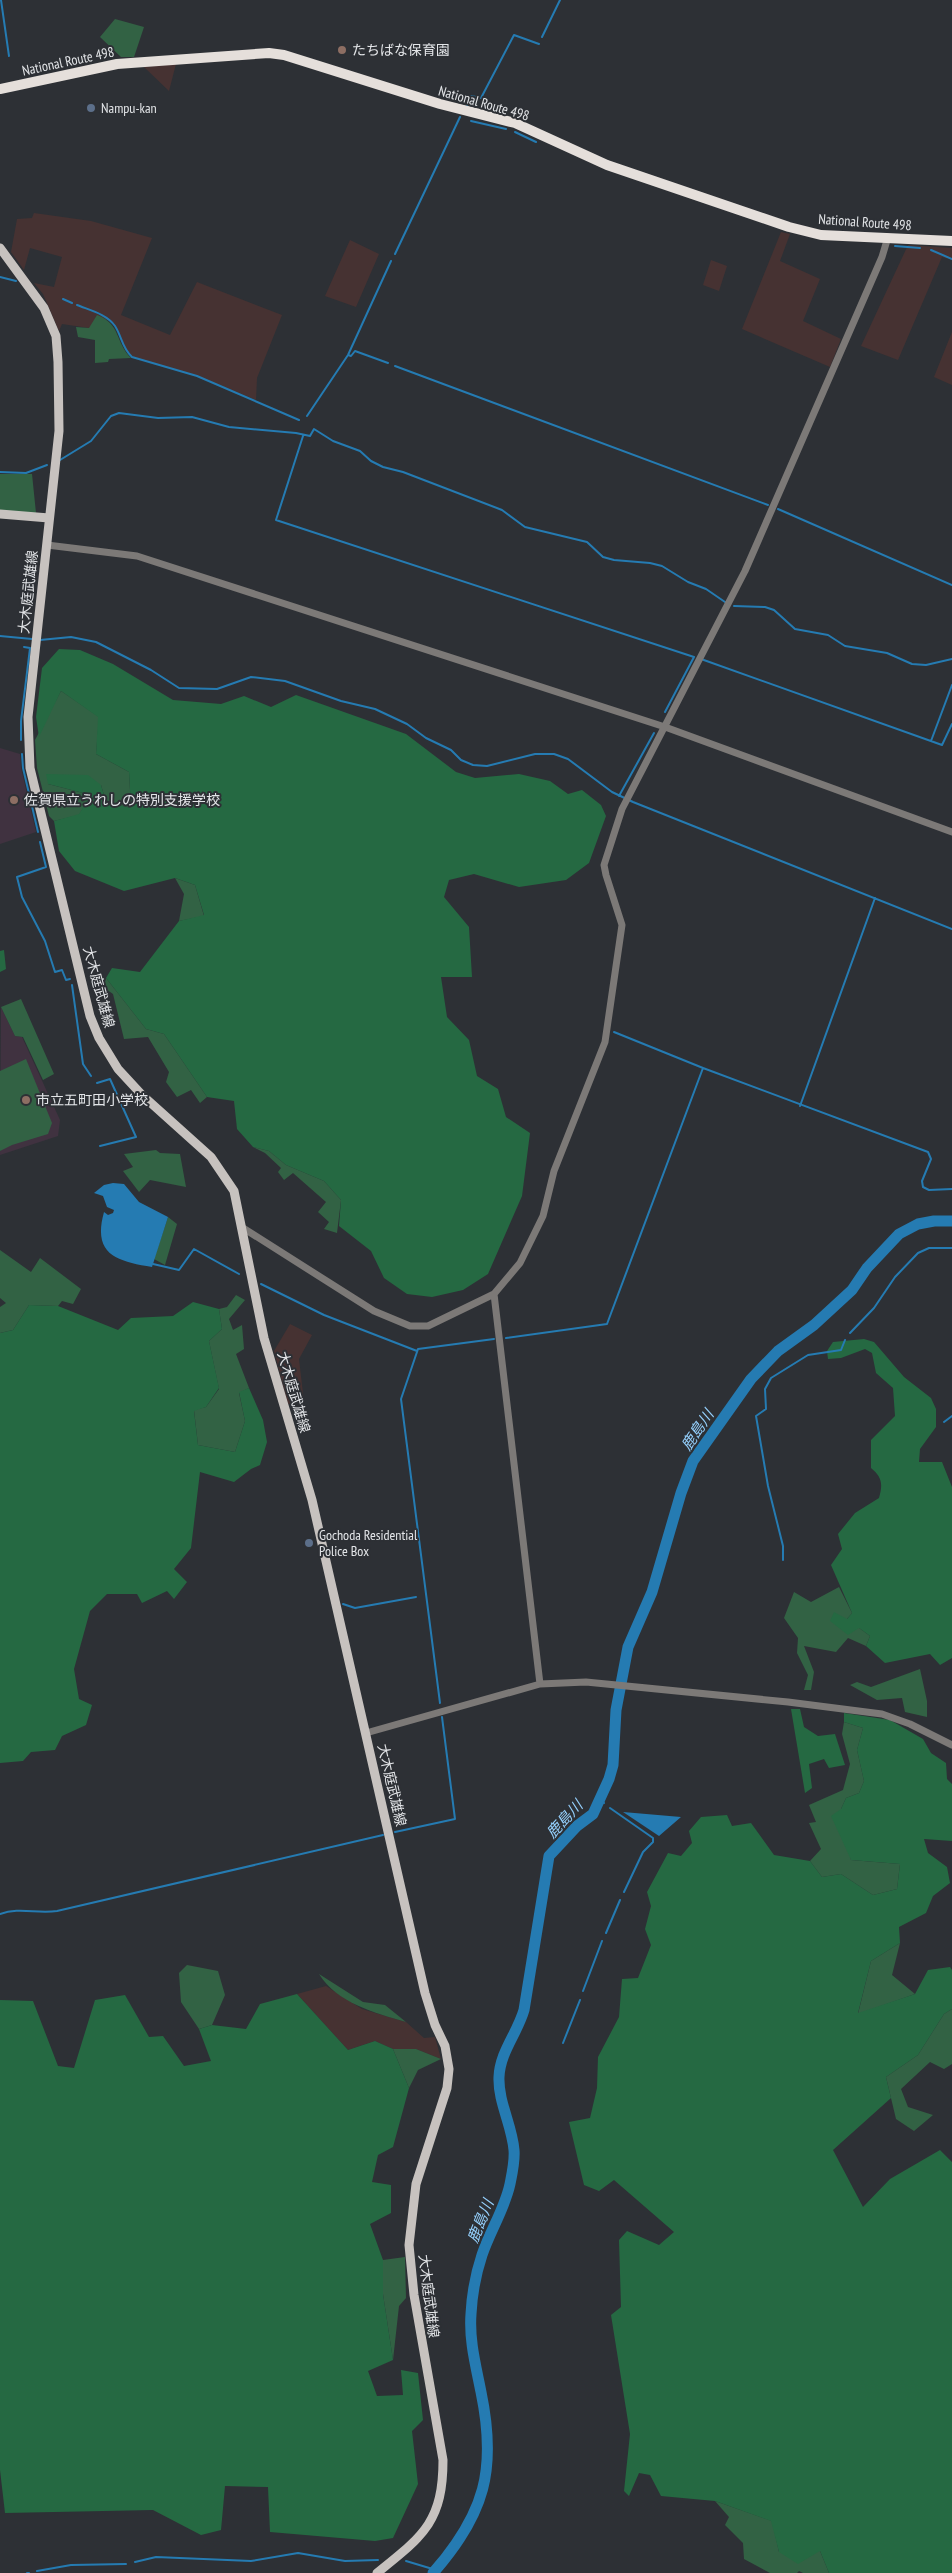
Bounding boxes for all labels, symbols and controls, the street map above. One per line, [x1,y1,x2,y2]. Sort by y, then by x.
place label: たちばな保育園 [352,41,450,59]
street label: National Route 498 [20,42,116,80]
marker: たちばな保育園 [336,44,348,56]
street label: National Route 498 [436,81,532,125]
place label: Nampu-kan [101,99,157,117]
marker: Nampu-kan [85,102,97,114]
street label: National Route 498 [818,210,912,234]
street label: 大木庭武雄線 [15,549,41,635]
place label: 佐賀県立うれしの特別支援学校 [24,791,220,809]
marker: 佐賀県立うれしの特別支援学校 [8,794,20,806]
street label: 大木庭武雄線 [79,944,119,1030]
place label: 市立五町田小学校 [36,1091,148,1109]
marker: 市立五町田小学校 [20,1094,32,1106]
street label: 大木庭武雄線 [274,1349,314,1435]
water label: 鹿島川 [677,1404,719,1454]
place label: Gochoda Residential Police Box [319,1526,418,1560]
marker: Gochoda Residential Police Box [303,1537,315,1549]
street label: 大木庭武雄線 [374,1742,410,1828]
water label: 鹿島川 [542,1795,588,1842]
water label: 鹿島川 [463,2195,498,2245]
street label: 大木庭武雄線 [415,2253,443,2339]

